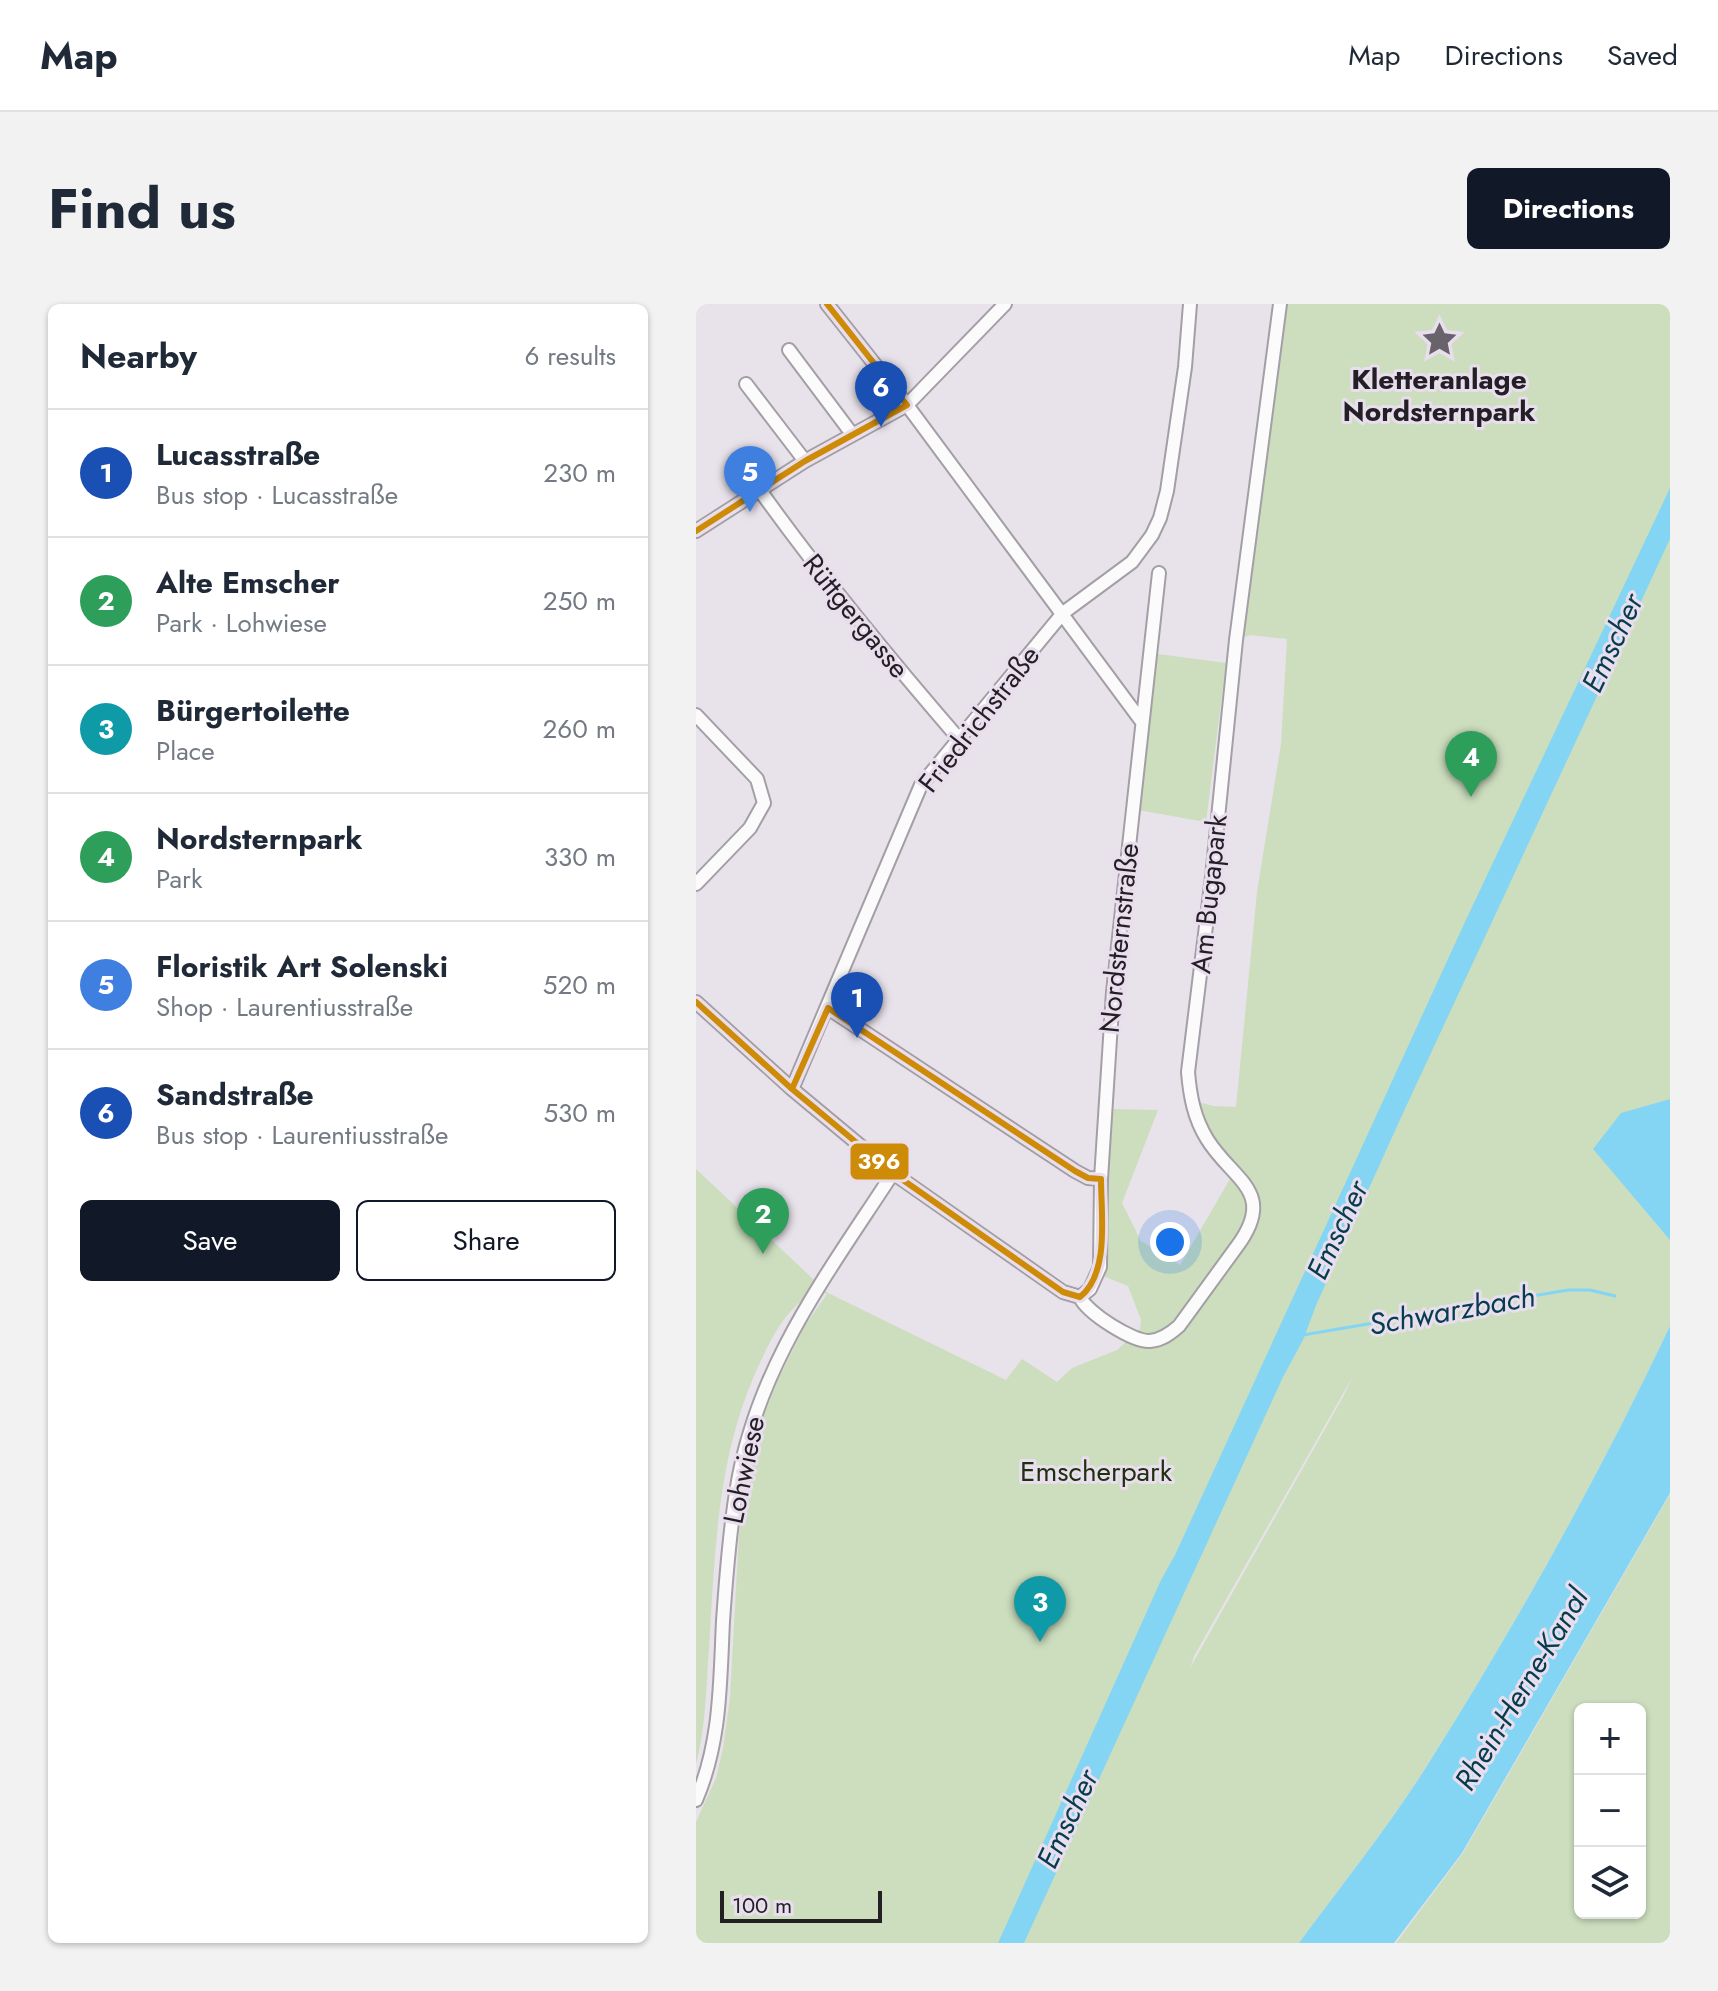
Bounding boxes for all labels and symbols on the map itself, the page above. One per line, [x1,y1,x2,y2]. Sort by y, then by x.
place icon: Kletteranlage Nordsternpark [1420,320,1458,358]
place label: Kletteranlage Nordsternpark [1343,359,1535,432]
pin: 6 [855,361,907,427]
pin: 5 [724,446,776,512]
street label: Rüttgergasse [793,545,919,687]
water label: Emscher [1570,585,1654,700]
street label: Friedrichstraße [908,637,1050,801]
pin: 4 [1445,731,1497,797]
street label: Am Bugapark [1180,812,1238,976]
street label: Nordsternstraße [1089,841,1149,1035]
pin: 1 [831,972,883,1038]
line badge: 396 [849,1142,910,1181]
text: 396 [857,1145,901,1177]
water label: Emscher [1295,1172,1379,1287]
pin: 2 [737,1188,789,1254]
your location [1150,1222,1190,1262]
water label: Schwarzbach [1366,1274,1538,1346]
street label: Lohwiese [713,1412,775,1528]
park label: Emscherpark [1020,1451,1173,1492]
pin: 3 [1014,1576,1066,1642]
water label: Rhein-Herne-Kanal [1444,1579,1599,1798]
water label: Emscher [1025,1761,1109,1876]
scale bar [720,1887,882,1923]

